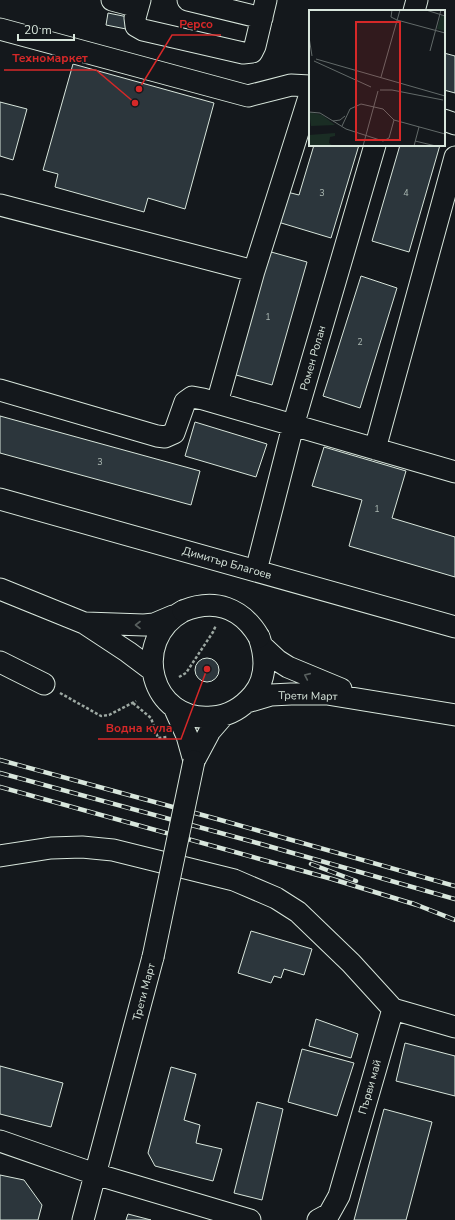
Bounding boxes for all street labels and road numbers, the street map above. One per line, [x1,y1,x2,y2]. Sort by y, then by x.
street label: Ромен Ролан [297,324,329,392]
street label: Димитър Благоев [181,543,273,583]
street label: Трети Март [278,688,338,704]
street label: Трети Март [129,961,159,1023]
street label: Първи май [355,1058,385,1116]

